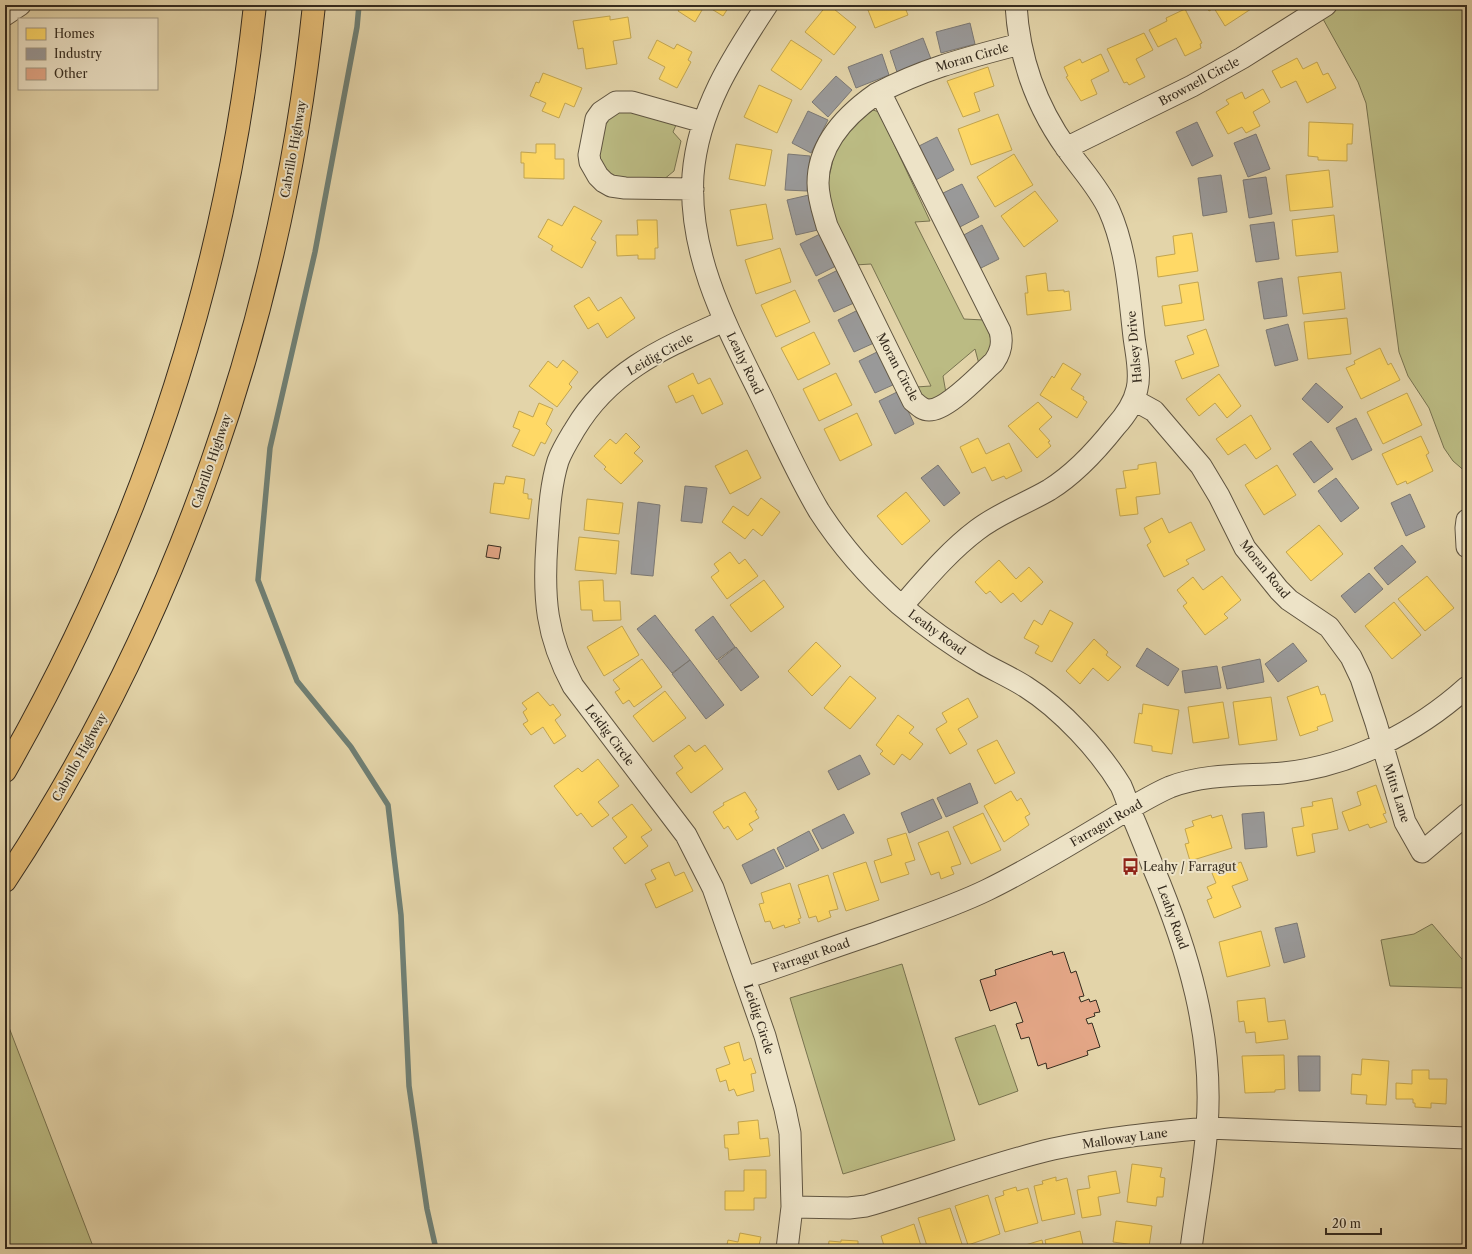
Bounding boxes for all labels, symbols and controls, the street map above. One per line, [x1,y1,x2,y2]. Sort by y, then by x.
legend [18,18,158,90]
text: Homes [54,26,94,41]
street label: Moran Circle [934,39,1011,75]
text: Industry [54,46,102,61]
street label: Brownell Circle [1156,53,1242,109]
text: Other [54,66,88,81]
street label: Cabrillo Highway [277,99,309,199]
street label: Halsey Drive [1123,310,1145,384]
street label: Leahy Road [724,329,767,397]
street label: Leidig Circle [624,330,696,378]
street label: Moran Circle [874,330,922,404]
street label: Cabrillo Highway [188,411,234,510]
street label: Moran Road [1237,537,1294,602]
street label: Leahy Road [905,606,969,658]
street label: Leidig Circle [582,701,638,769]
street label: Cabrillo Highway [48,710,110,804]
street label: Mitts Lane [1380,762,1414,825]
street label: Farragut Road [1067,796,1145,850]
bus stop icon: Leahy / Farragut [1120,856,1140,876]
place label: Leahy / Farragut [1143,859,1237,874]
street label: Leahy Road [1154,883,1192,952]
street label: Farragut Road [770,935,852,975]
street label: Leidig Circle [741,982,778,1056]
street label: Malloway Lane [1081,1125,1169,1151]
scale bar [1326,1210,1381,1236]
text: 20 m [1332,1216,1361,1231]

